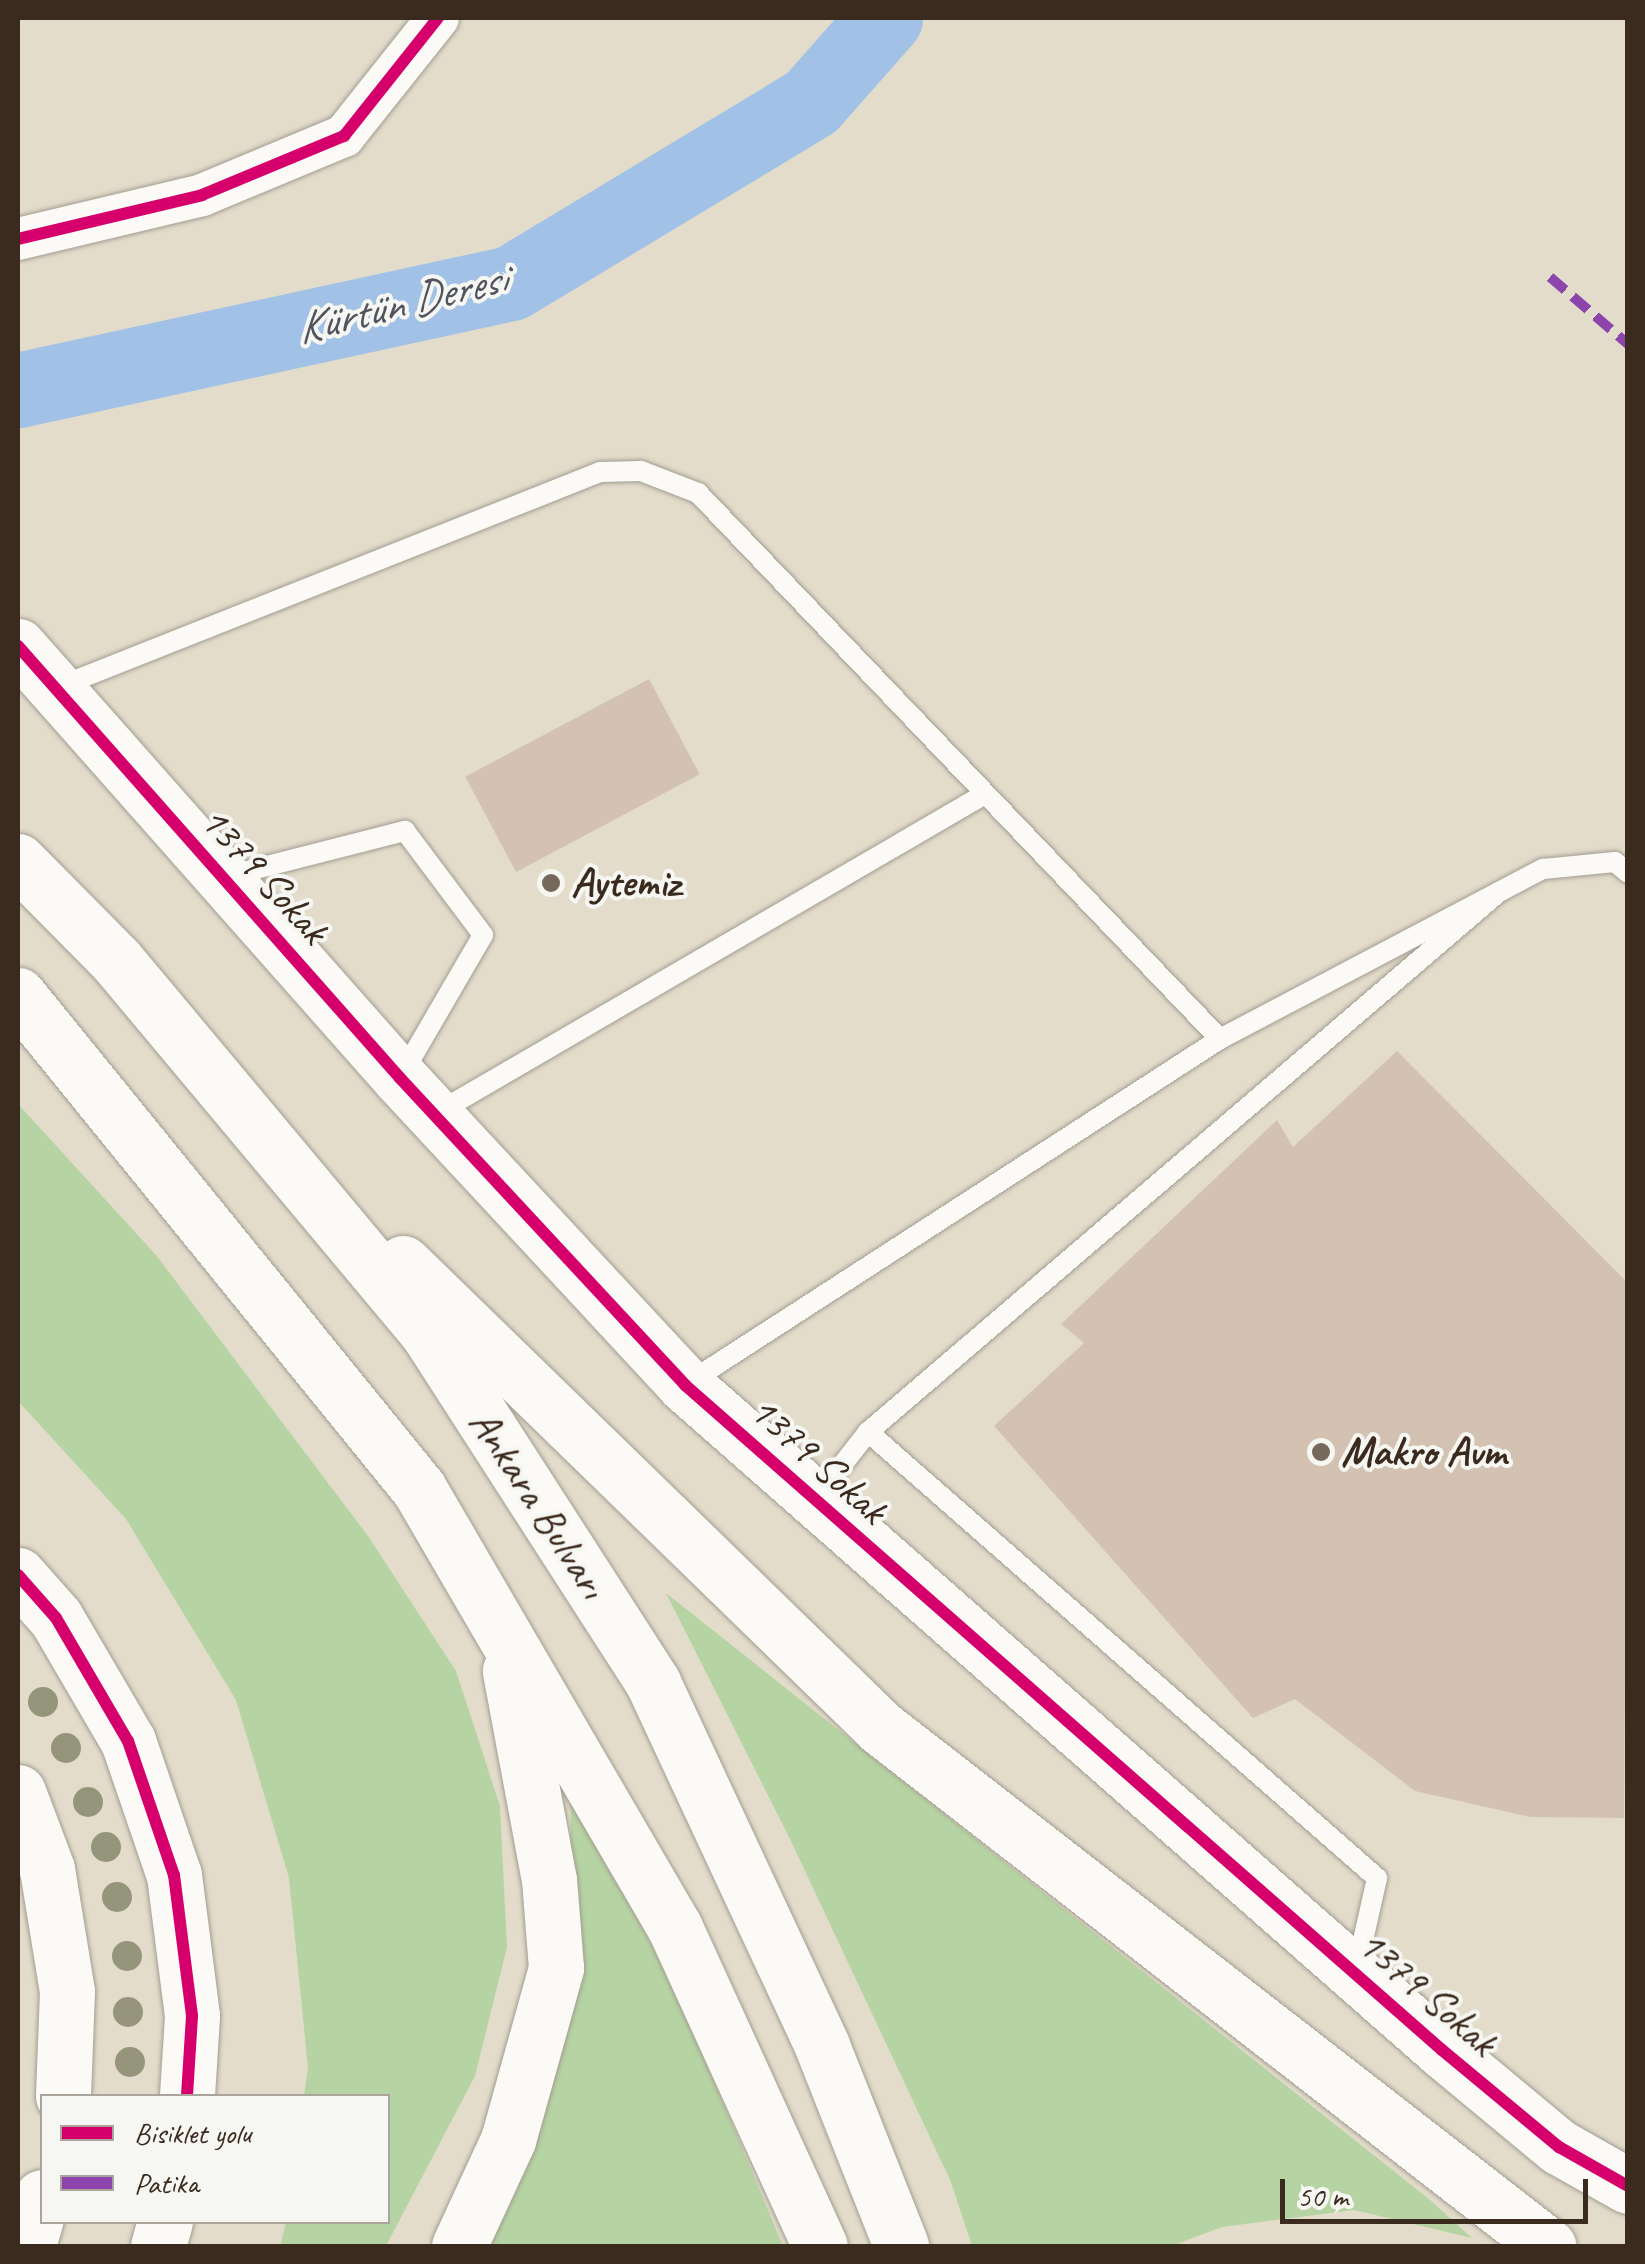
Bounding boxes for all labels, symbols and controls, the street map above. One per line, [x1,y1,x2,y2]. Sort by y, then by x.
water label: Kürtün Deresi [291,252,511,356]
street label: 1379 Sokak [189,796,339,954]
place label: Aytemiz [571,858,680,908]
marker: Aytemiz [540,872,562,894]
street label: 1379 Sokak [739,1385,897,1535]
street label: Ankara Bulvarı [459,1401,617,1607]
place label: Makro Avm [1341,1427,1507,1477]
marker: Makro Avm [1310,1441,1332,1463]
street label: 1379 Sokak [1347,1919,1507,2067]
legend [40,2094,390,2224]
text: Bisiklet yolu [134,2114,251,2152]
scale bar [1285,2159,1592,2221]
text: Patika [134,2164,199,2202]
text: 50 m [1297,2177,1348,2215]

